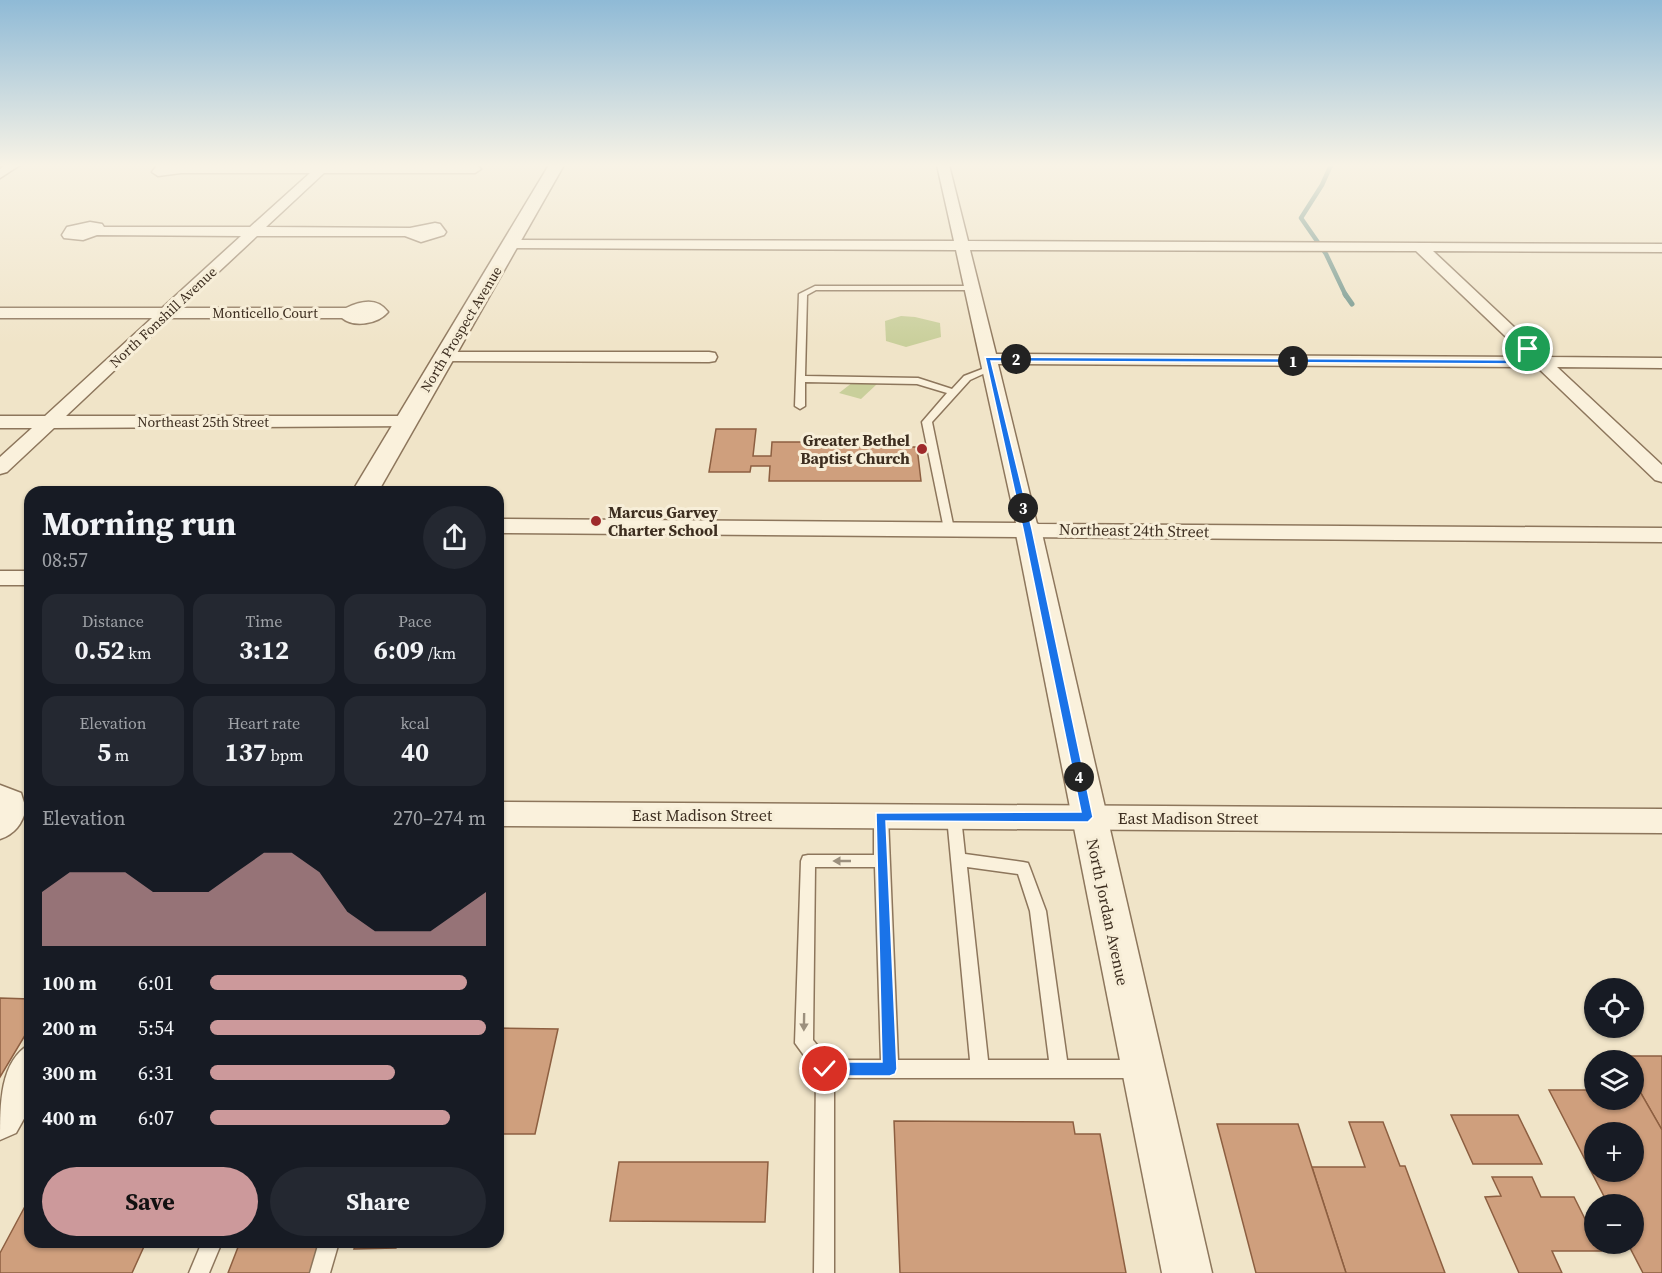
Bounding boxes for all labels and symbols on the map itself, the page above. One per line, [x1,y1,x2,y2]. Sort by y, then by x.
street label: North Fonshill Avenue [105,262,221,372]
street label: North Prospect Avenue [415,262,507,396]
street label: Monticello Court [212,303,318,323]
pin [1502,323,1553,374]
pin: 2 [1001,344,1031,374]
pin: 1 [1278,346,1308,376]
street label: Northeast 25th Street [137,412,269,432]
place label: Greater Bethel Baptist Church [800,429,910,469]
marker: Greater Bethel Baptist Church [915,442,929,456]
pin: 3 [1008,493,1038,523]
place label: Marcus Garvey Charter School [608,501,718,541]
marker: Marcus Garvey Charter School [589,514,603,528]
street label: Northeast 24th Street [1059,518,1210,542]
pin: 4 [1064,762,1094,792]
street label: East Madison Street [632,804,773,826]
street label: East Madison Street [1118,807,1259,829]
street label: North Jordan Avenue [1082,836,1134,988]
one-way arrow [833,856,852,866]
one-way arrow [800,1012,809,1031]
pin [799,1043,850,1094]

